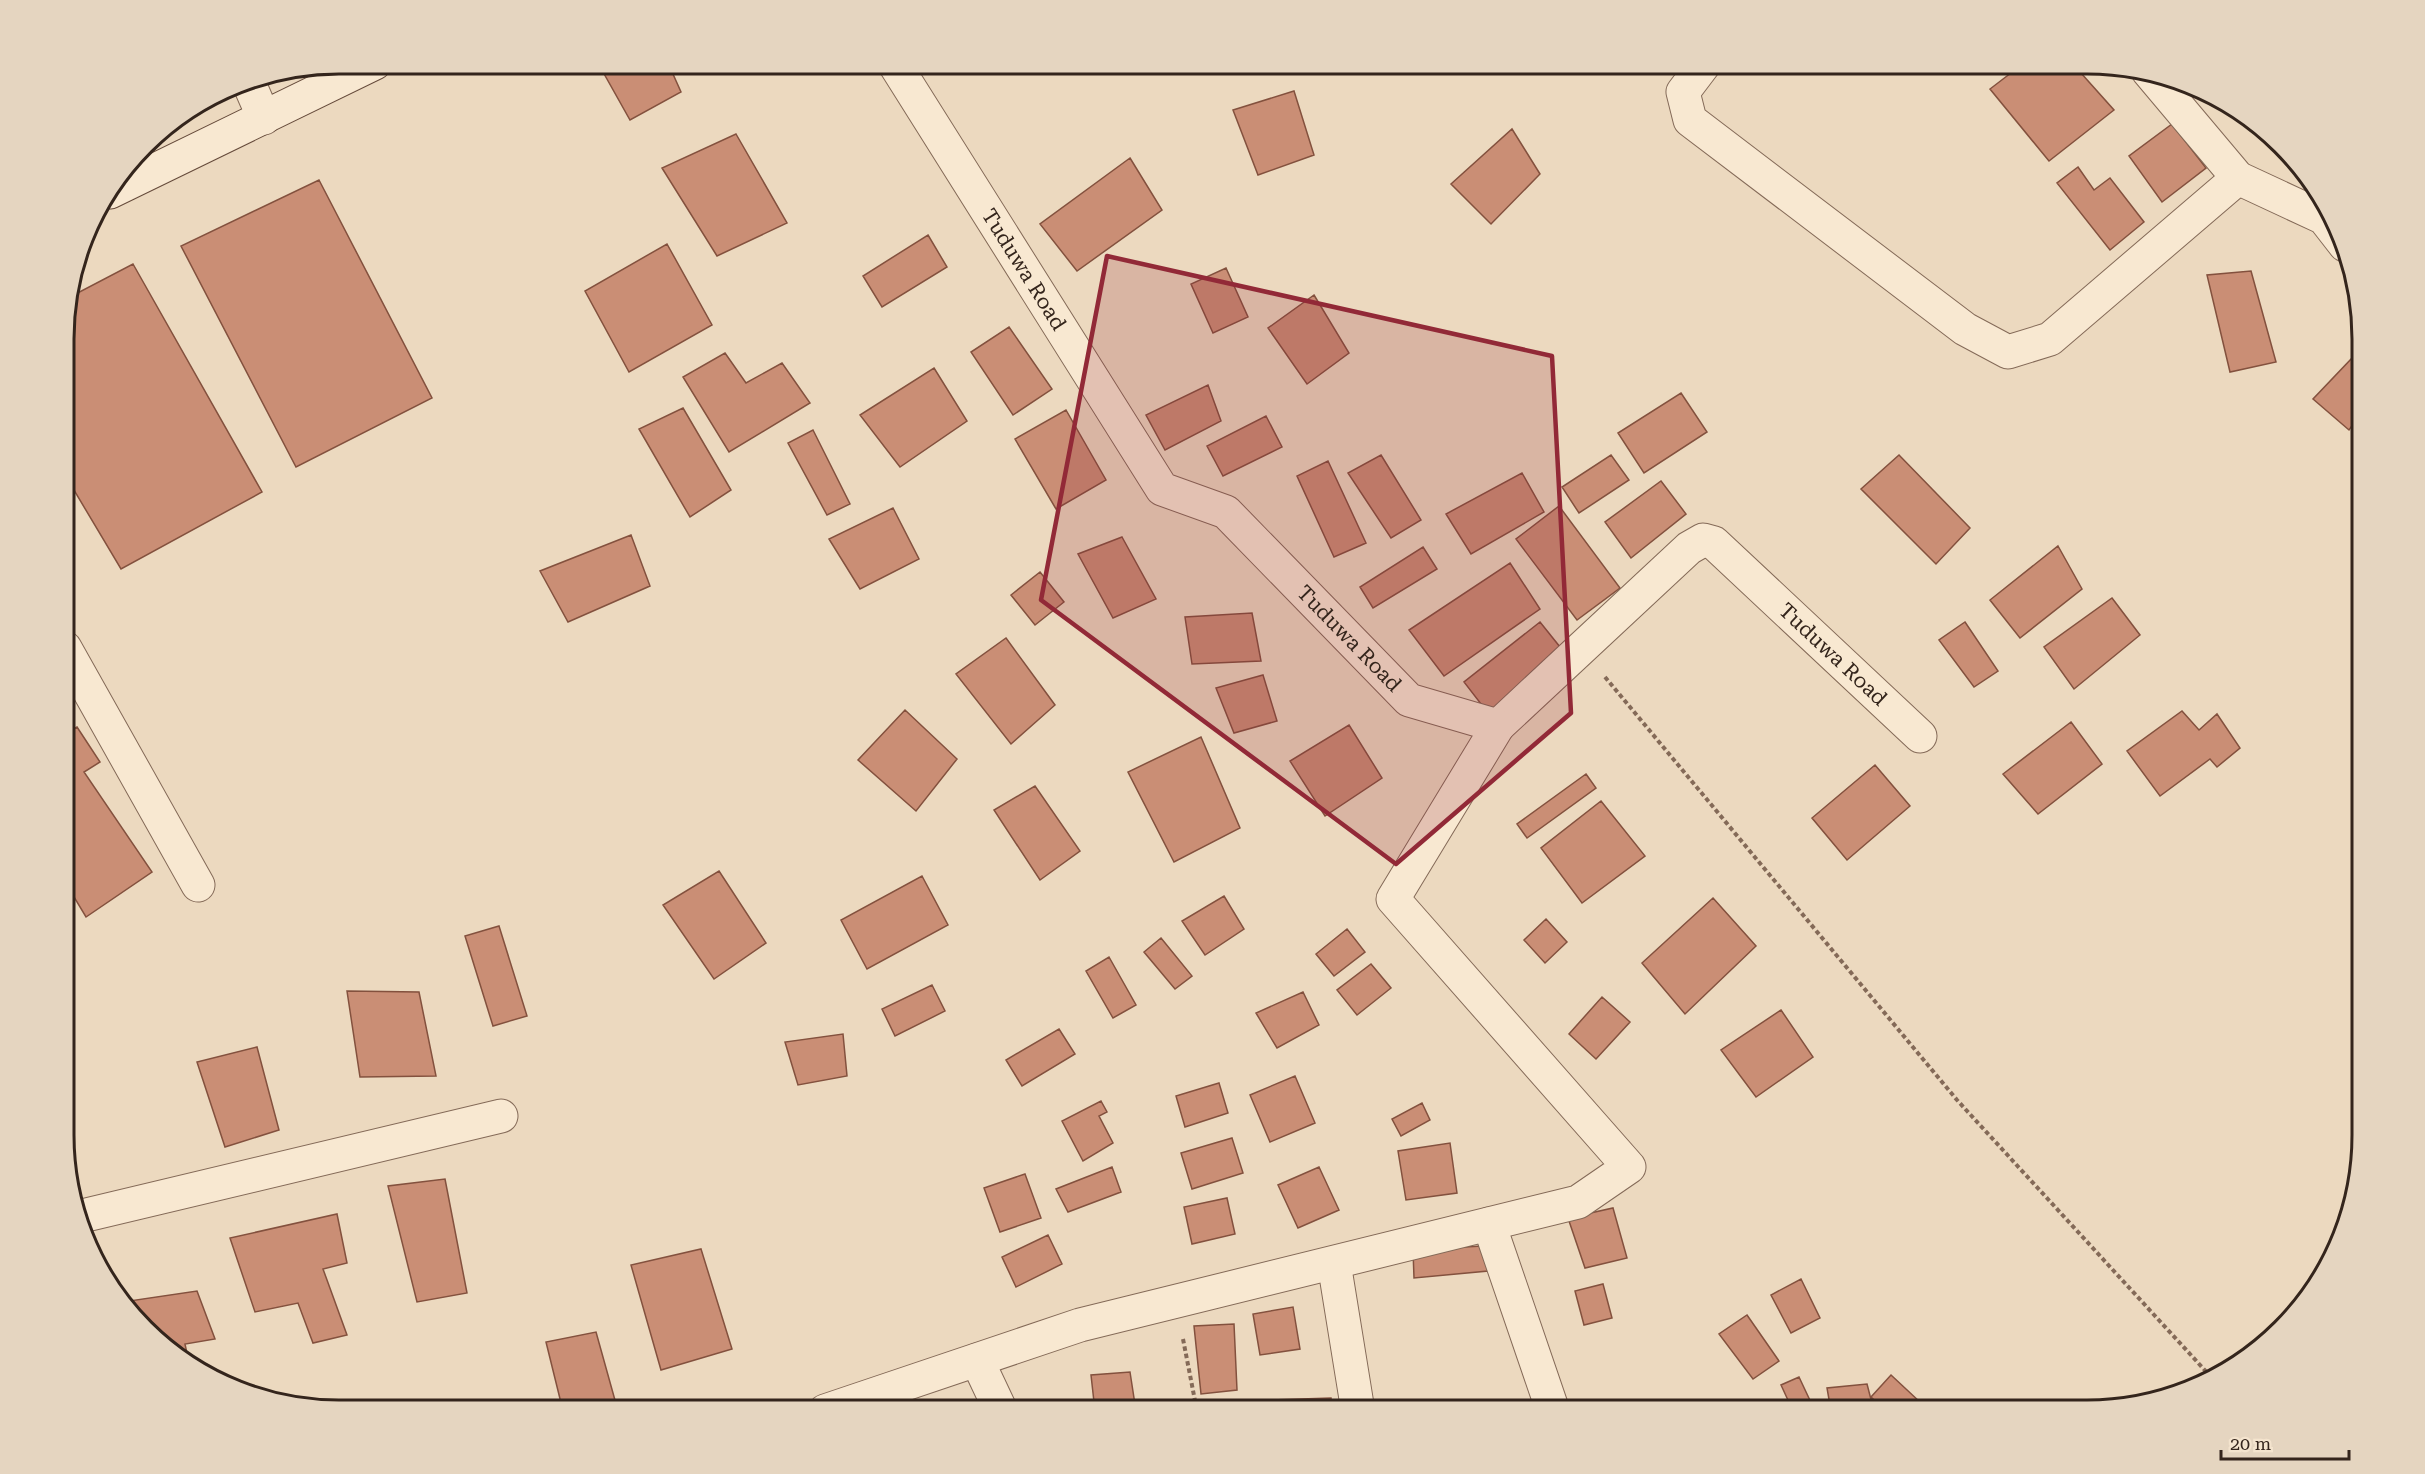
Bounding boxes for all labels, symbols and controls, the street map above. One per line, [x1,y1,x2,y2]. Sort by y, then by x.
street label: Tuduwa Road [977,204,1071,335]
street label: Tuduwa Road [1292,580,1407,697]
street label: Tuduwa Road [1774,598,1892,711]
scale bar [2221,1423,2348,1461]
text: 20 m [2230,1433,2271,1454]

